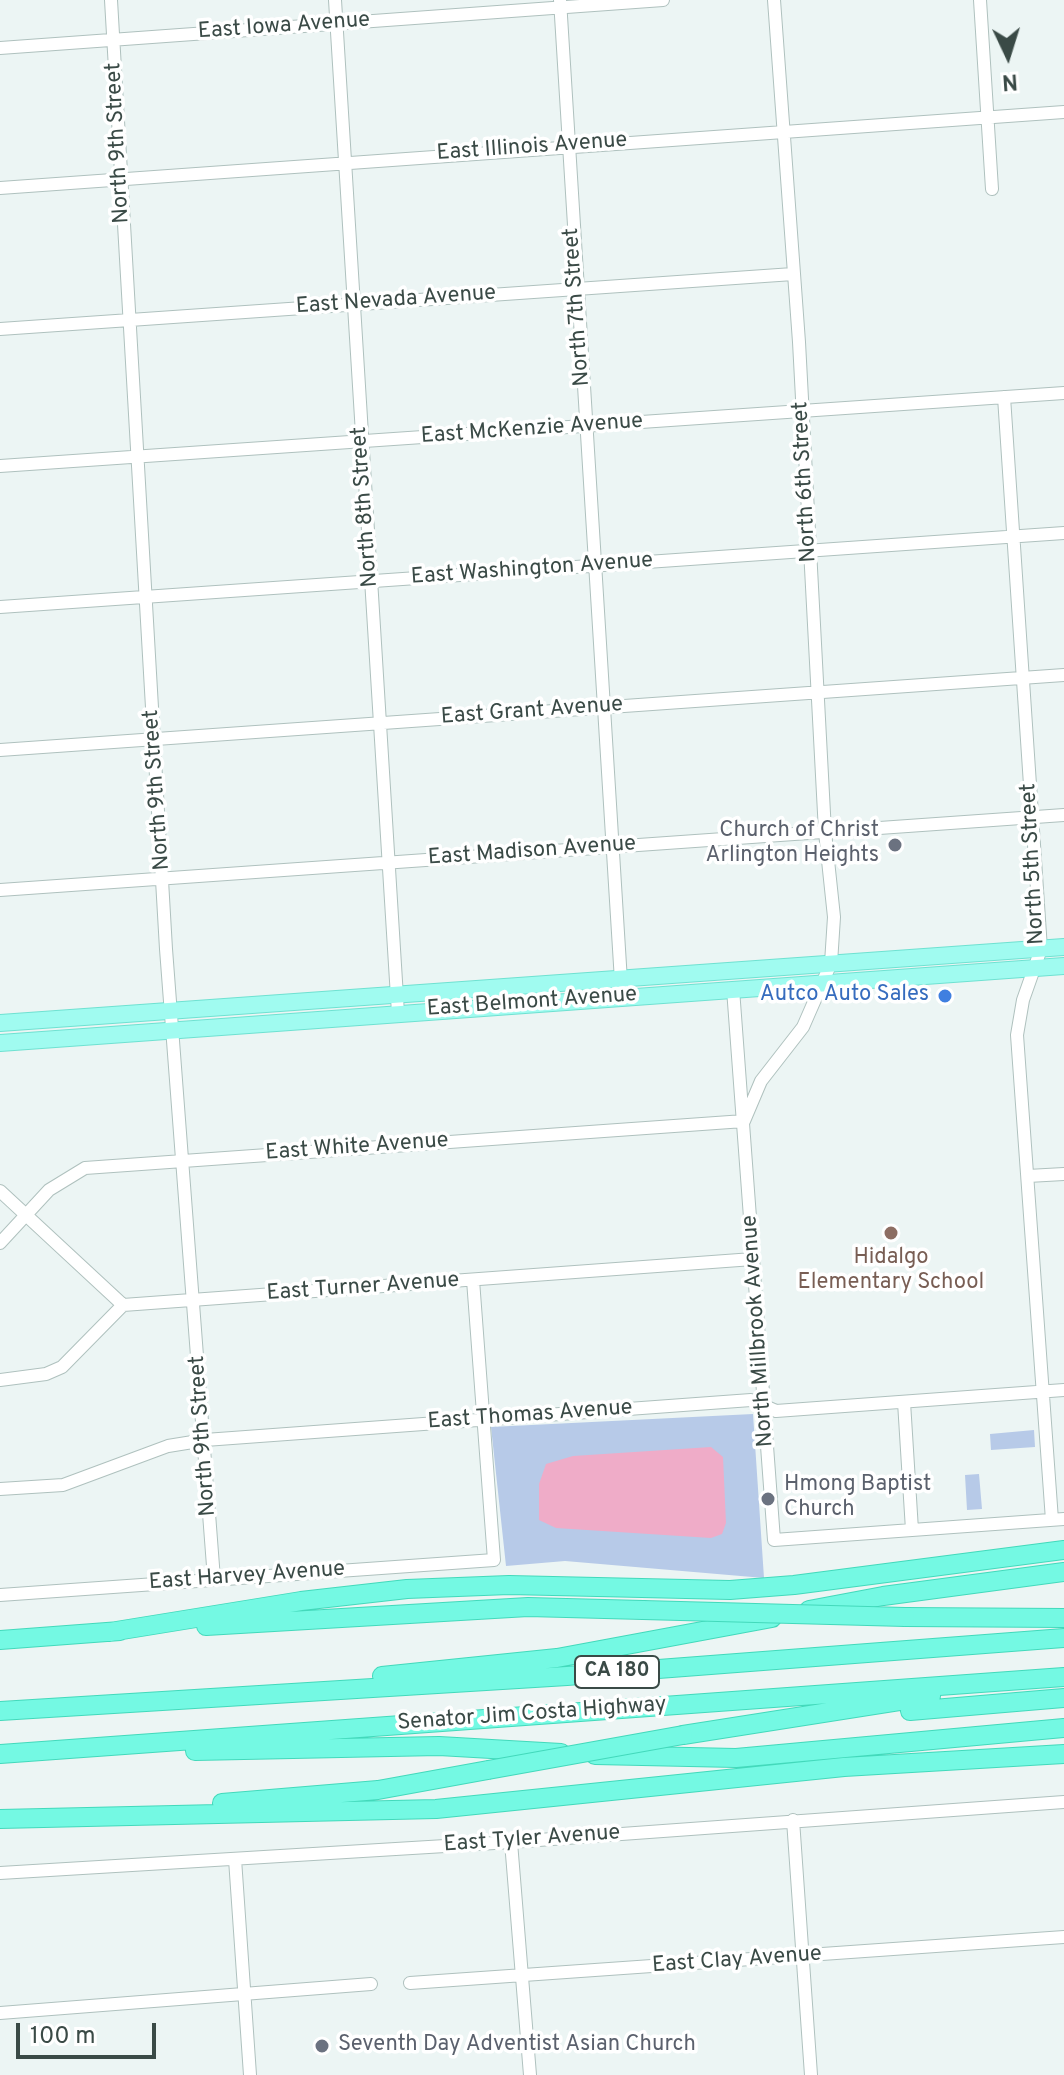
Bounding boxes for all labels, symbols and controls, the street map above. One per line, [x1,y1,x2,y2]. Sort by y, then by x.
street label: East Iowa Avenue [197,8,371,46]
north arrow [968,16,1048,96]
street label: North 9th Street [102,62,136,224]
text: N [1001,66,1019,94]
street label: East Illinois Avenue [436,128,628,168]
street label: North 7th Street [559,227,597,387]
street label: East Nevada Avenue [295,281,497,321]
street label: North 6th Street [789,401,823,563]
street label: East McKenzie Avenue [420,409,644,451]
street label: North 8th Street [347,426,385,588]
street label: East Washington Avenue [410,548,654,592]
street label: East Grant Avenue [440,692,624,732]
street label: North 9th Street [139,709,177,871]
street label: North 5th Street [1017,783,1051,945]
place label: Church of Christ Arlington Heights [706,819,879,870]
street label: East Madison Avenue [427,832,637,872]
marker: Church of Christ Arlington Heights [886,836,904,854]
street label: East Belmont Avenue [426,982,638,1024]
place label: Autco Auto Sales [760,983,929,1009]
marker: Autco Auto Sales [936,987,954,1005]
street label: East White Avenue [265,1128,449,1168]
street label: North Millbrook Avenue [738,1214,780,1448]
marker: Hidalgo Elementary School [882,1224,900,1242]
place label: Hidalgo Elementary School [798,1246,984,1298]
street label: East Turner Avenue [266,1268,460,1308]
street label: North 9th Street [185,1355,223,1517]
street label: East Thomas Avenue [427,1396,633,1436]
place label: Hmong Baptist Church [784,1473,931,1524]
marker: Hmong Baptist Church [759,1490,777,1508]
street label: East Harvey Avenue [148,1557,346,1597]
road number: CA 180 [575,1656,659,1688]
street label: Senator Jim Costa Highway [397,1692,667,1738]
street label: East Tyler Avenue [443,1821,621,1859]
street label: East Clay Avenue [651,1942,823,1980]
scale bar [20,2007,160,2057]
text: 100 m [30,2022,96,2052]
place label: Seventh Day Adventist Asian Church [338,2033,696,2059]
marker: Seventh Day Adventist Asian Church [313,2037,331,2055]

